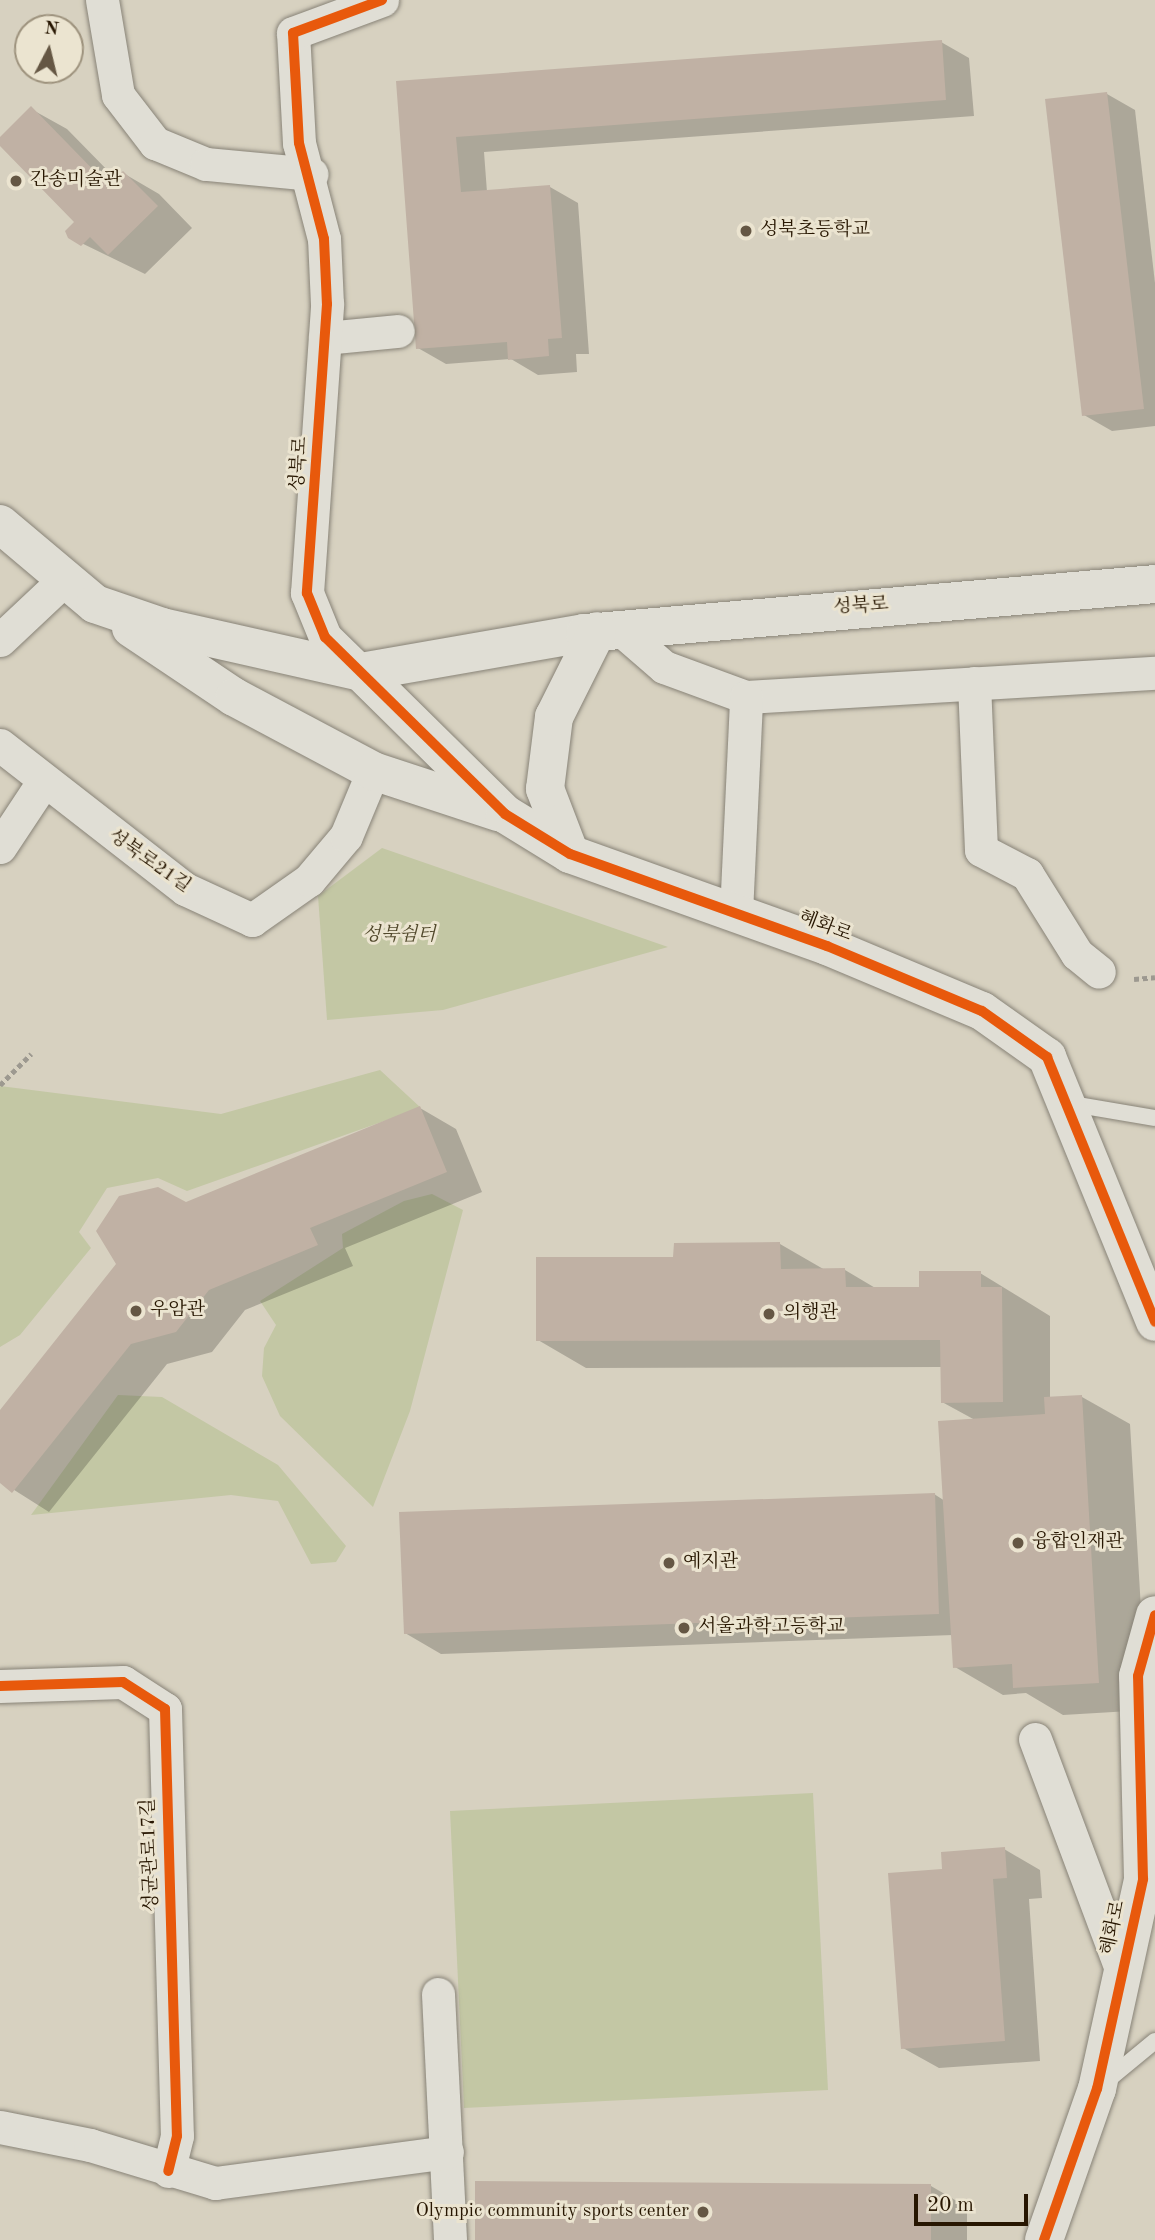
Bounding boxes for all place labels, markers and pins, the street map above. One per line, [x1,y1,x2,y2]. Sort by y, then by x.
place label: 간송미술관 [30,170,122,192]
marker: 간송미술관 [8,173,24,189]
place label: 성북초등학교 [760,220,870,242]
marker: 성북초등학교 [738,223,754,239]
place label: 우암관 [150,1300,205,1322]
marker: 우암관 [128,1303,144,1319]
place label: 의행관 [783,1303,838,1325]
marker: 의행관 [761,1306,777,1322]
place label: 융합인재관 [1032,1532,1124,1554]
marker: 융합인재관 [1010,1535,1026,1551]
place label: 예지관 [683,1552,738,1574]
marker: 예지관 [661,1555,677,1571]
place label: 서울과학고등학교 [698,1617,845,1639]
marker: 서울과학고등학교 [676,1620,692,1636]
place label: Olympic community sports center [415,2201,689,2223]
marker: Olympic community sports center [695,2204,711,2220]

